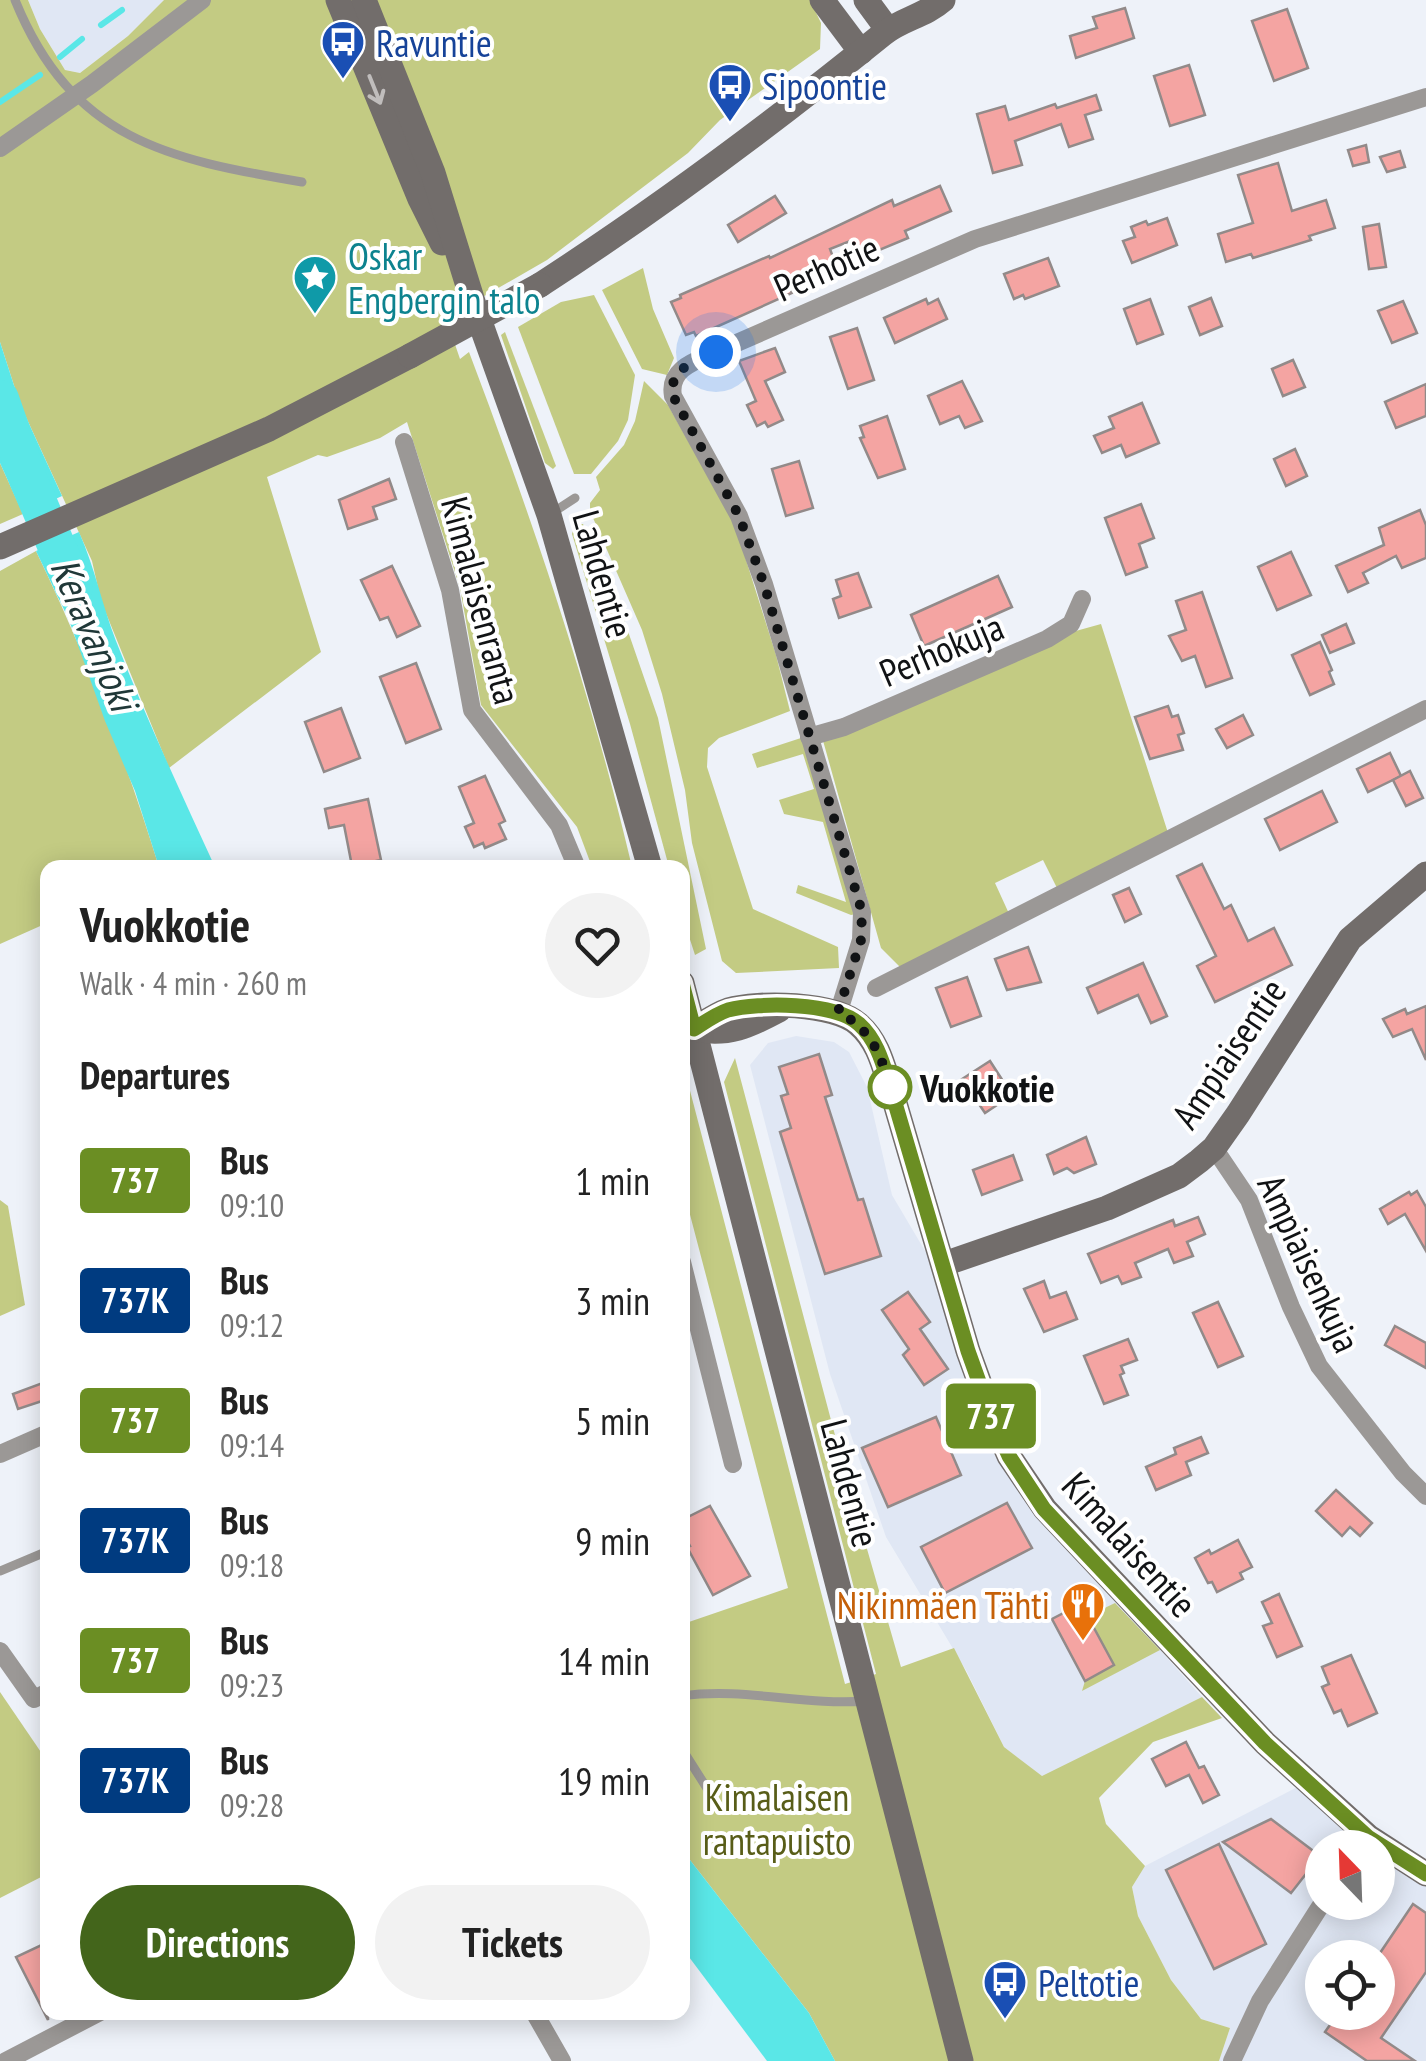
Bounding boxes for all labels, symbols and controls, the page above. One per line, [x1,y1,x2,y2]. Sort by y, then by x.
place label: Ravuntie [376,18,492,67]
bus stop icon: Ravuntie [320,19,366,80]
place label: Sipoontie [762,61,887,110]
bus stop icon: Sipoontie [707,62,753,123]
one-way arrow [368,74,386,105]
street label: Perhotie [766,222,886,312]
place label: Oskar Engbergin talo [348,231,540,324]
place icon: Oskar Engbergin talo [292,254,338,315]
your location [691,327,741,377]
street label: Kimalaisenranta [431,491,533,709]
street label: Lahdentie [562,505,646,643]
water label: Keravanjoki [40,550,152,723]
street label: Perhokuja [872,601,1010,697]
text: Vuokkotie [80,893,250,955]
button: heart [545,893,650,998]
text: Walk · 4 min · 260 m [80,962,307,1004]
street label: Ampiaisentie [1160,969,1296,1137]
text: Departures [80,1050,230,1099]
place label: Vuokkotie [919,1063,1055,1112]
marker: Vuokkotie [869,1066,911,1108]
text: Bus [220,1135,269,1184]
text: 1 min [575,1156,650,1205]
text: 737 [110,1157,160,1203]
street label: Ampiaisenkuja [1247,1166,1373,1360]
text: 09:10 [220,1184,284,1226]
text: Bus [220,1255,269,1304]
text: 3 min [575,1276,650,1325]
text: 737K [101,1277,169,1323]
text: 09:12 [220,1304,284,1346]
text: Bus [220,1375,269,1424]
line badge: 737 [934,1384,1048,1448]
text: 737 [966,1393,1016,1439]
text: 5 min [575,1396,650,1445]
text: 737 [110,1397,160,1443]
street label: Lahdentie [810,1414,892,1552]
text: 09:14 [220,1424,284,1466]
street label: Kimalaisentie [1052,1461,1208,1627]
text: Bus [220,1495,269,1544]
text: 9 min [575,1516,650,1565]
text: 737K [101,1517,169,1563]
text: 09:18 [220,1544,284,1586]
place label: Nikinmäen Tähti [837,1580,1050,1629]
restaurant icon: Nikinmäen Tähti [1060,1581,1106,1642]
text: Bus [220,1615,269,1664]
text: 14 min [558,1636,650,1685]
text: 737 [110,1637,160,1683]
text: 09:23 [220,1664,284,1706]
text: Bus [220,1735,269,1784]
text: 19 min [558,1756,650,1805]
text: 737K [101,1757,169,1803]
park label: Kimalaisen rantapuisto [703,1772,851,1865]
text: 09:28 [220,1784,284,1826]
north arrow [1305,1830,1395,1920]
map controls [1305,1830,1395,2030]
button: Directions [80,1885,355,2000]
button: Tickets [375,1885,650,2000]
button: locate [1305,1940,1395,2030]
place label: Peltotie [1038,1958,1140,2007]
bus stop icon: Peltotie [982,1959,1028,2020]

